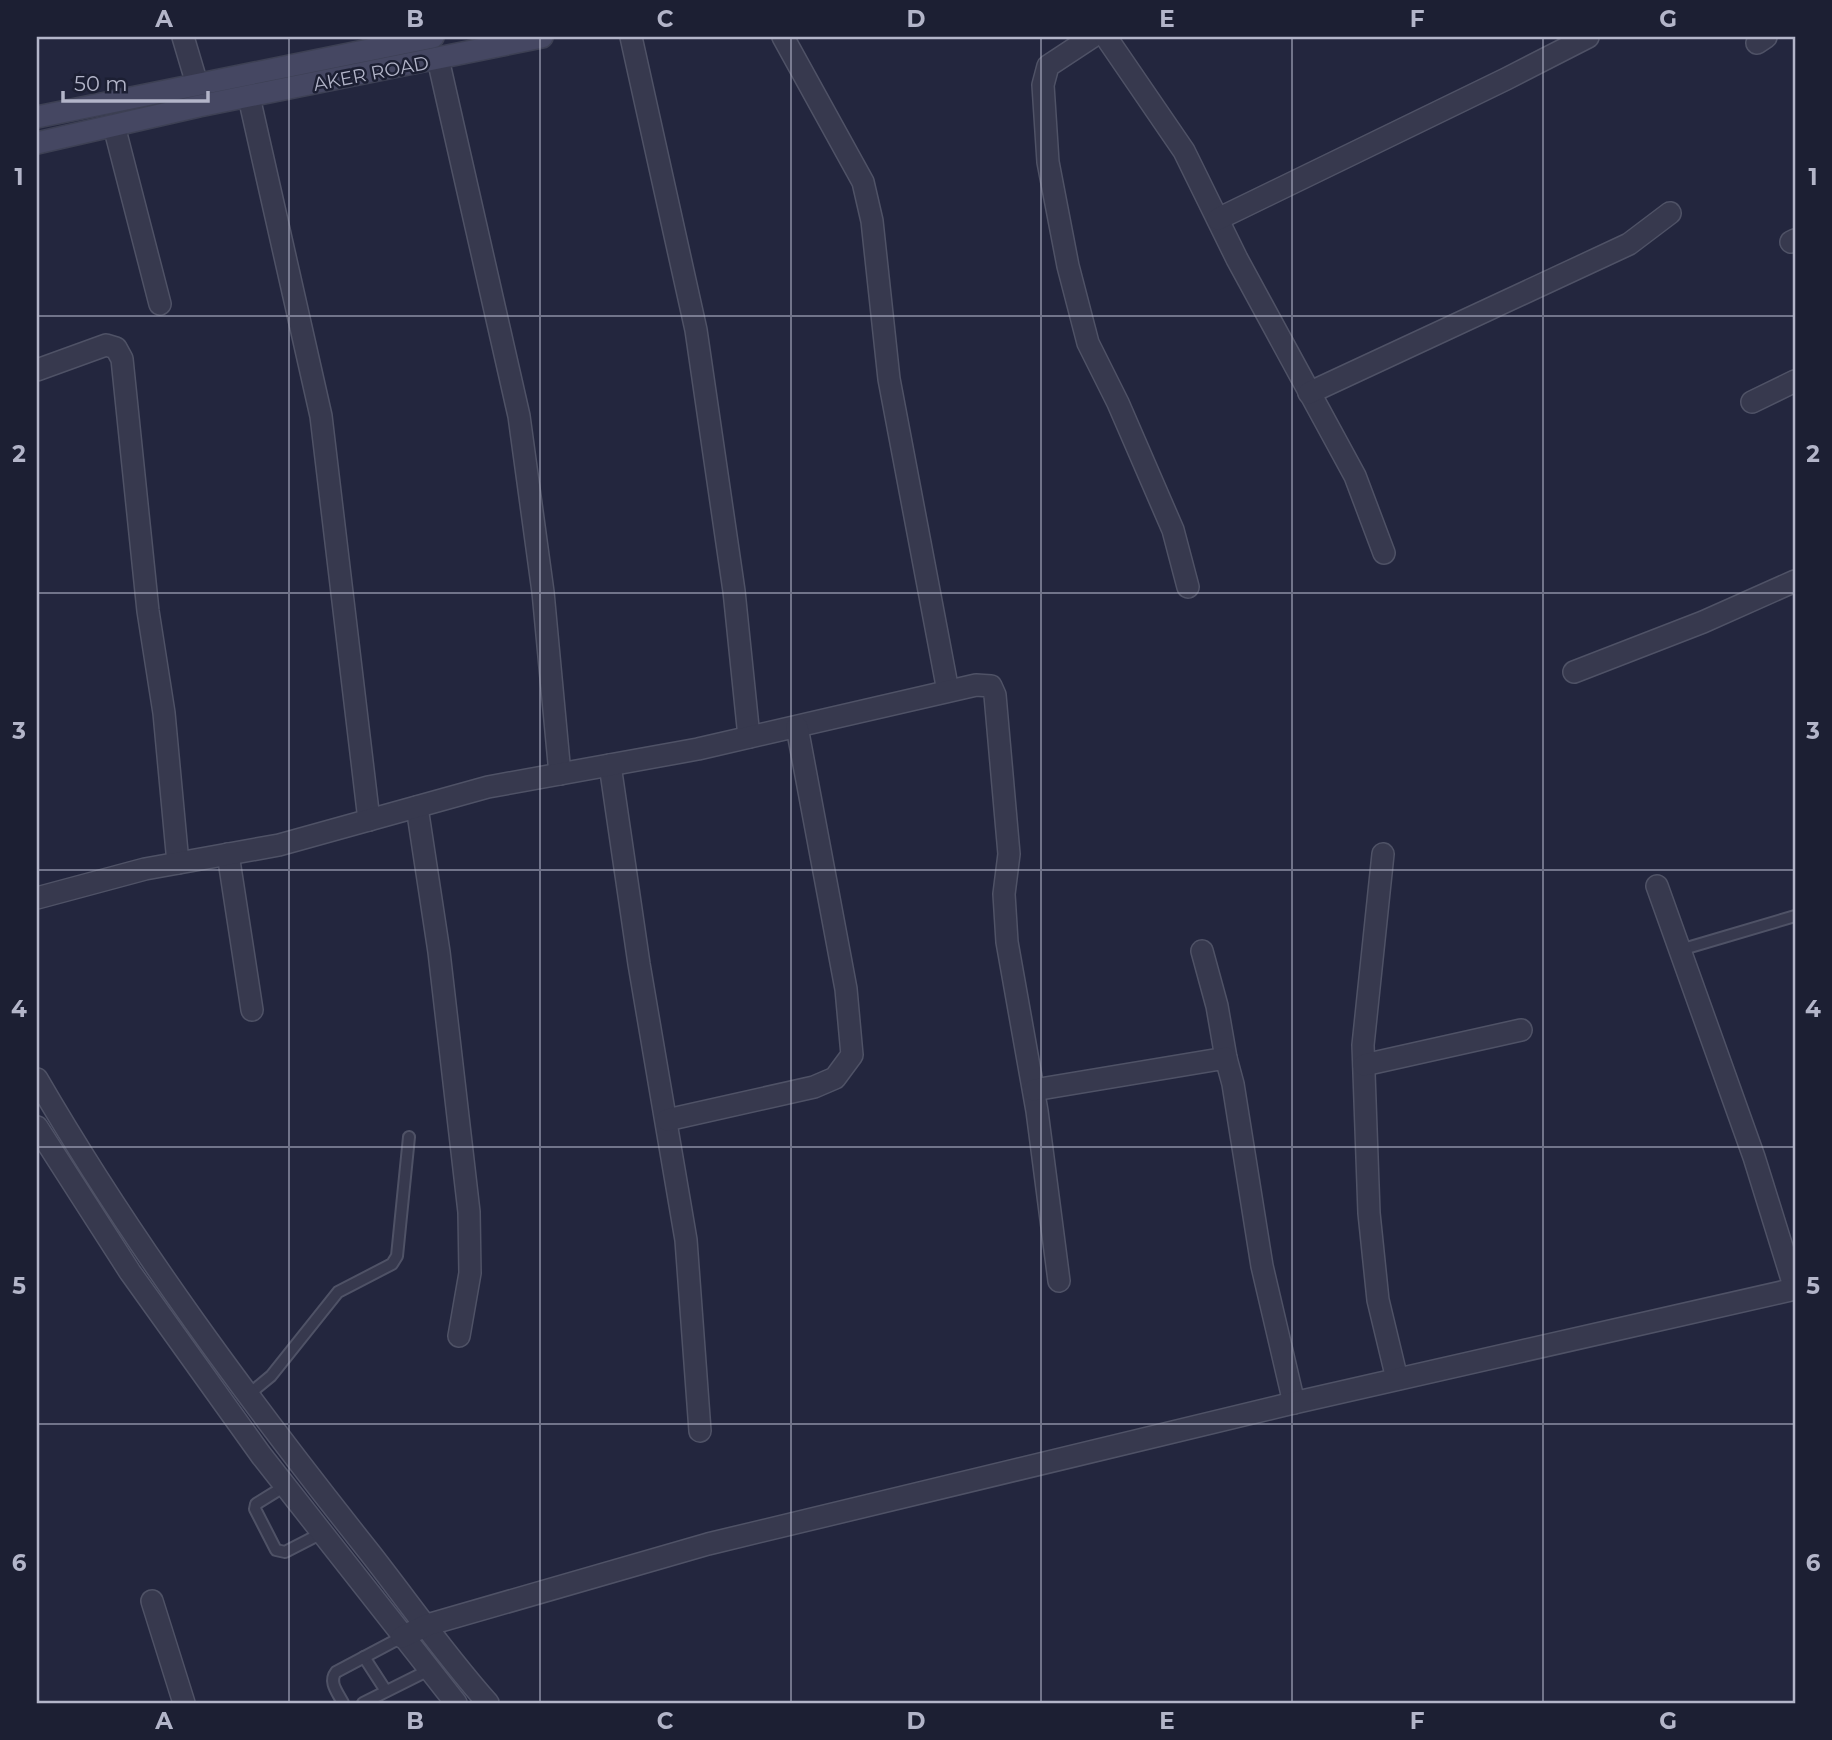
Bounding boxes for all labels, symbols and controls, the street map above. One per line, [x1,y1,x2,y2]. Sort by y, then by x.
text: A [154,5,173,33]
text: B [406,5,424,33]
text: C [657,5,674,33]
text: D [907,5,926,33]
text: E [1159,5,1175,33]
text: F [1410,5,1425,33]
text: G [1659,5,1677,33]
street label: AKER ROAD [311,51,431,96]
scale bar [63,60,208,104]
text: 50 m [74,71,128,96]
text: 1 [14,163,24,191]
text: 1 [1808,163,1818,191]
text: 2 [12,440,26,468]
text: 2 [1806,440,1820,468]
text: 3 [11,717,26,745]
text: 3 [1805,717,1820,745]
text: 4 [11,995,27,1023]
text: 4 [1805,995,1821,1023]
text: 5 [12,1272,26,1300]
text: 5 [1806,1272,1820,1300]
text: 6 [12,1549,27,1577]
text: 6 [1806,1549,1821,1577]
text: A [154,1707,173,1735]
text: B [406,1707,424,1735]
text: C [657,1707,674,1735]
text: D [907,1707,926,1735]
text: E [1159,1707,1175,1735]
text: F [1410,1707,1425,1735]
text: G [1659,1707,1677,1735]

